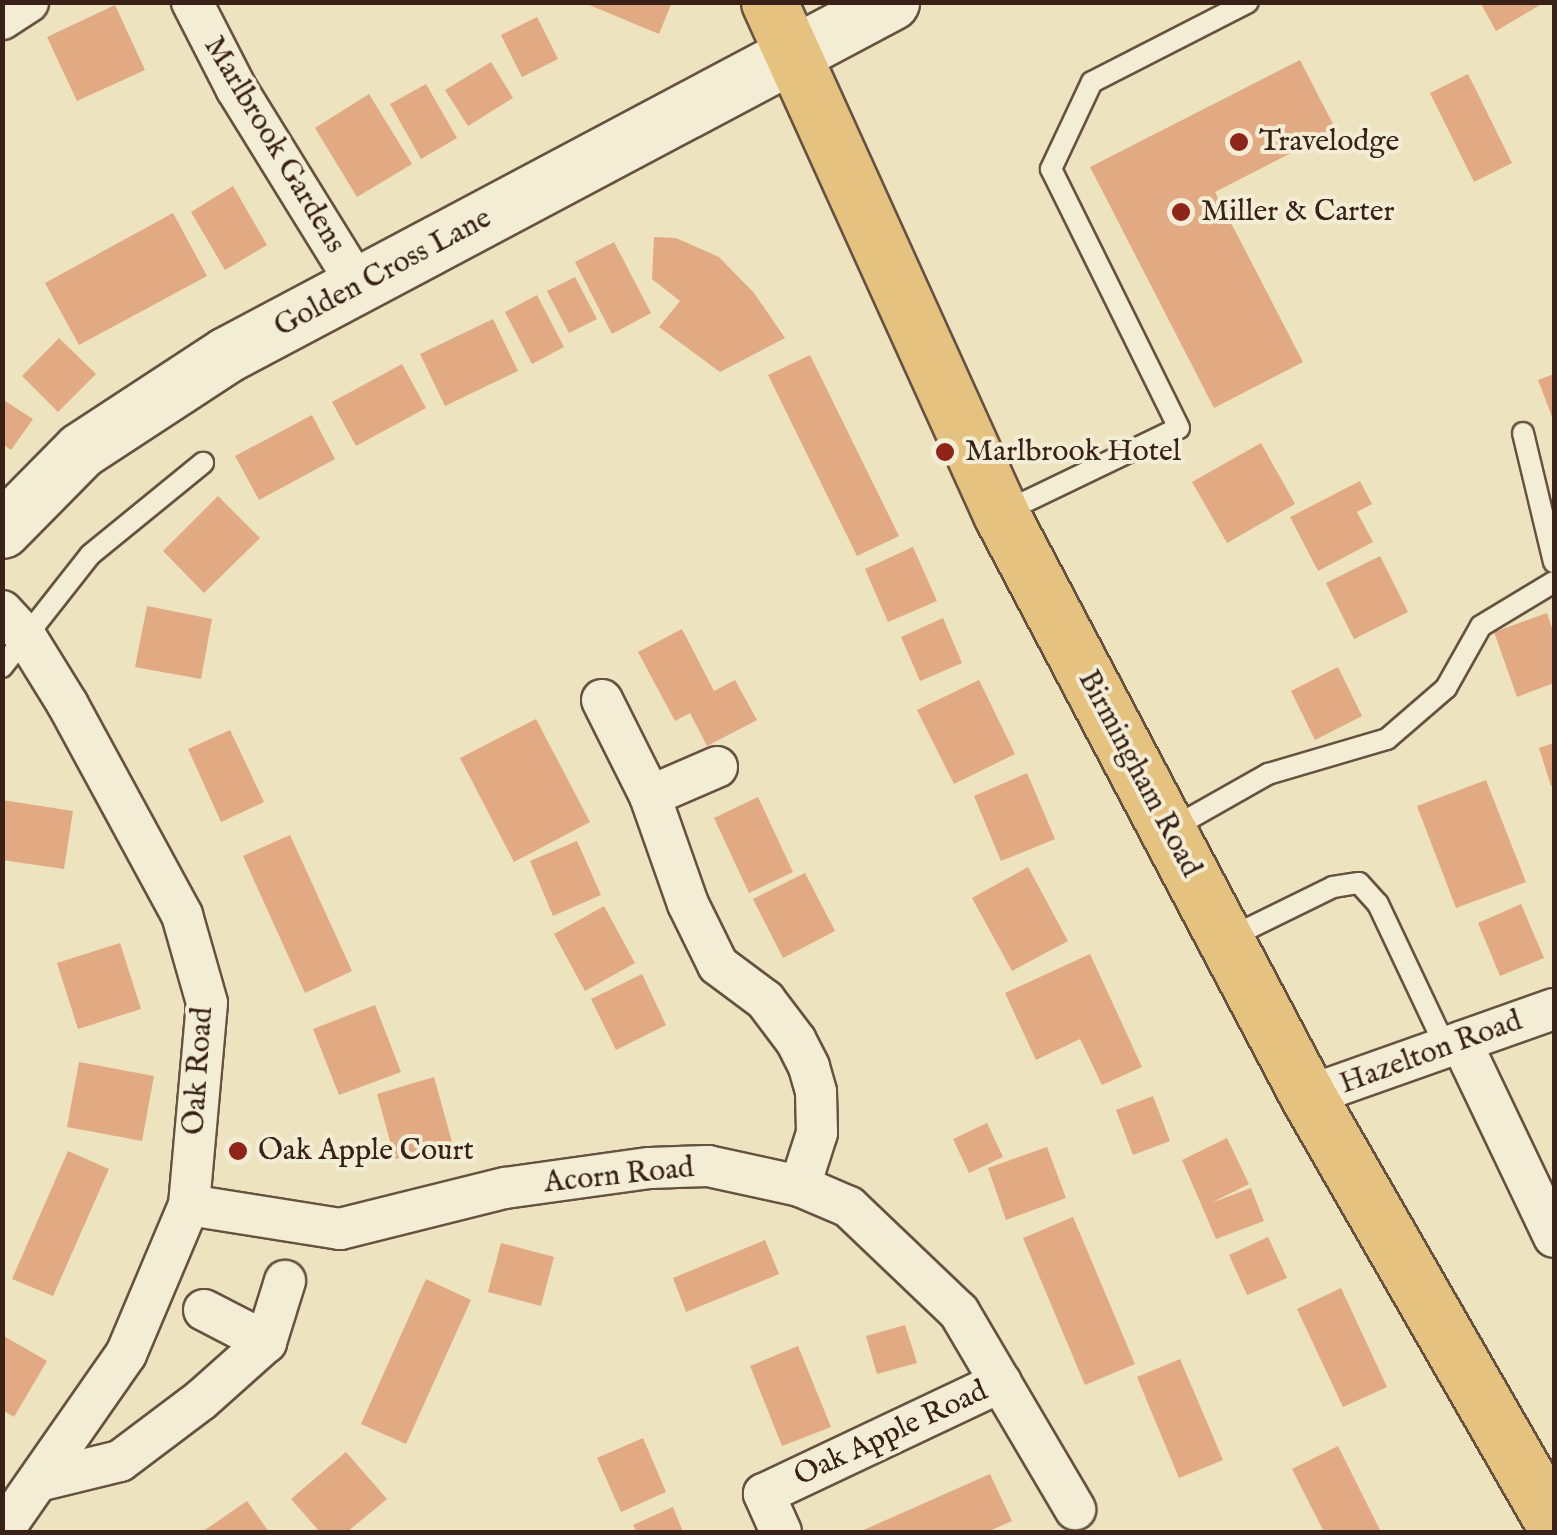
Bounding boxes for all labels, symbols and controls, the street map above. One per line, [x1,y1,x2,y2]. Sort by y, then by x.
street label: Marlbrook Gardens [195,30,353,260]
place label: Travelodge [1259,124,1399,160]
marker: Travelodge [1228,131,1250,153]
place label: Miller & Carter [1201,194,1394,230]
street label: Golden Cross Lane [268,201,498,345]
marker: Miller & Carter [1170,201,1192,223]
place label: Marlbrook Hotel [965,434,1181,470]
marker: Marlbrook Hotel [934,441,956,463]
street label: Birmingham Road [1069,665,1209,883]
street label: Hazelton Road [1335,1003,1527,1103]
street label: Oak Road [177,1006,221,1136]
place label: Oak Apple Court [258,1133,474,1169]
marker: Oak Apple Court [227,1140,249,1162]
street label: Acorn Road [542,1150,696,1202]
street label: Oak Apple Road [789,1373,993,1495]

